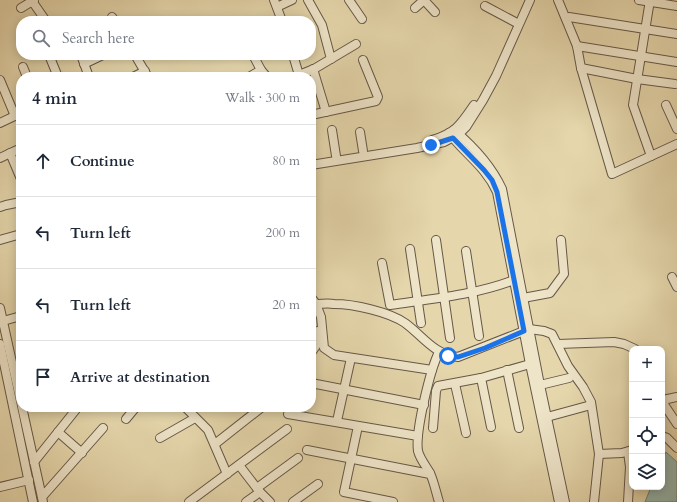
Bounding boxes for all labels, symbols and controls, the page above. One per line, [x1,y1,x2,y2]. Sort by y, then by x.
search box [16,16,316,60]
icon: search [30,27,52,49]
text: Search here [62,28,135,48]
text: 4 min [32,87,77,110]
text: Walk · 300 m [225,89,300,107]
route end [422,136,440,154]
icon: ahead [32,150,54,172]
text: Continue [70,151,135,171]
text: 80 m [272,152,300,170]
icon: left [32,222,54,244]
text: Turn left [70,223,131,243]
text: 200 m [266,224,300,242]
icon: left [32,294,54,316]
text: Turn left [70,295,131,315]
text: 20 m [272,296,300,314]
map controls [629,346,665,490]
button: + [629,346,665,382]
route start [439,347,457,365]
icon: arrive [32,366,54,388]
text: Arrive at destination [70,367,210,387]
button: − [629,382,665,418]
button: locate [629,418,665,454]
button: layers [629,454,665,490]

